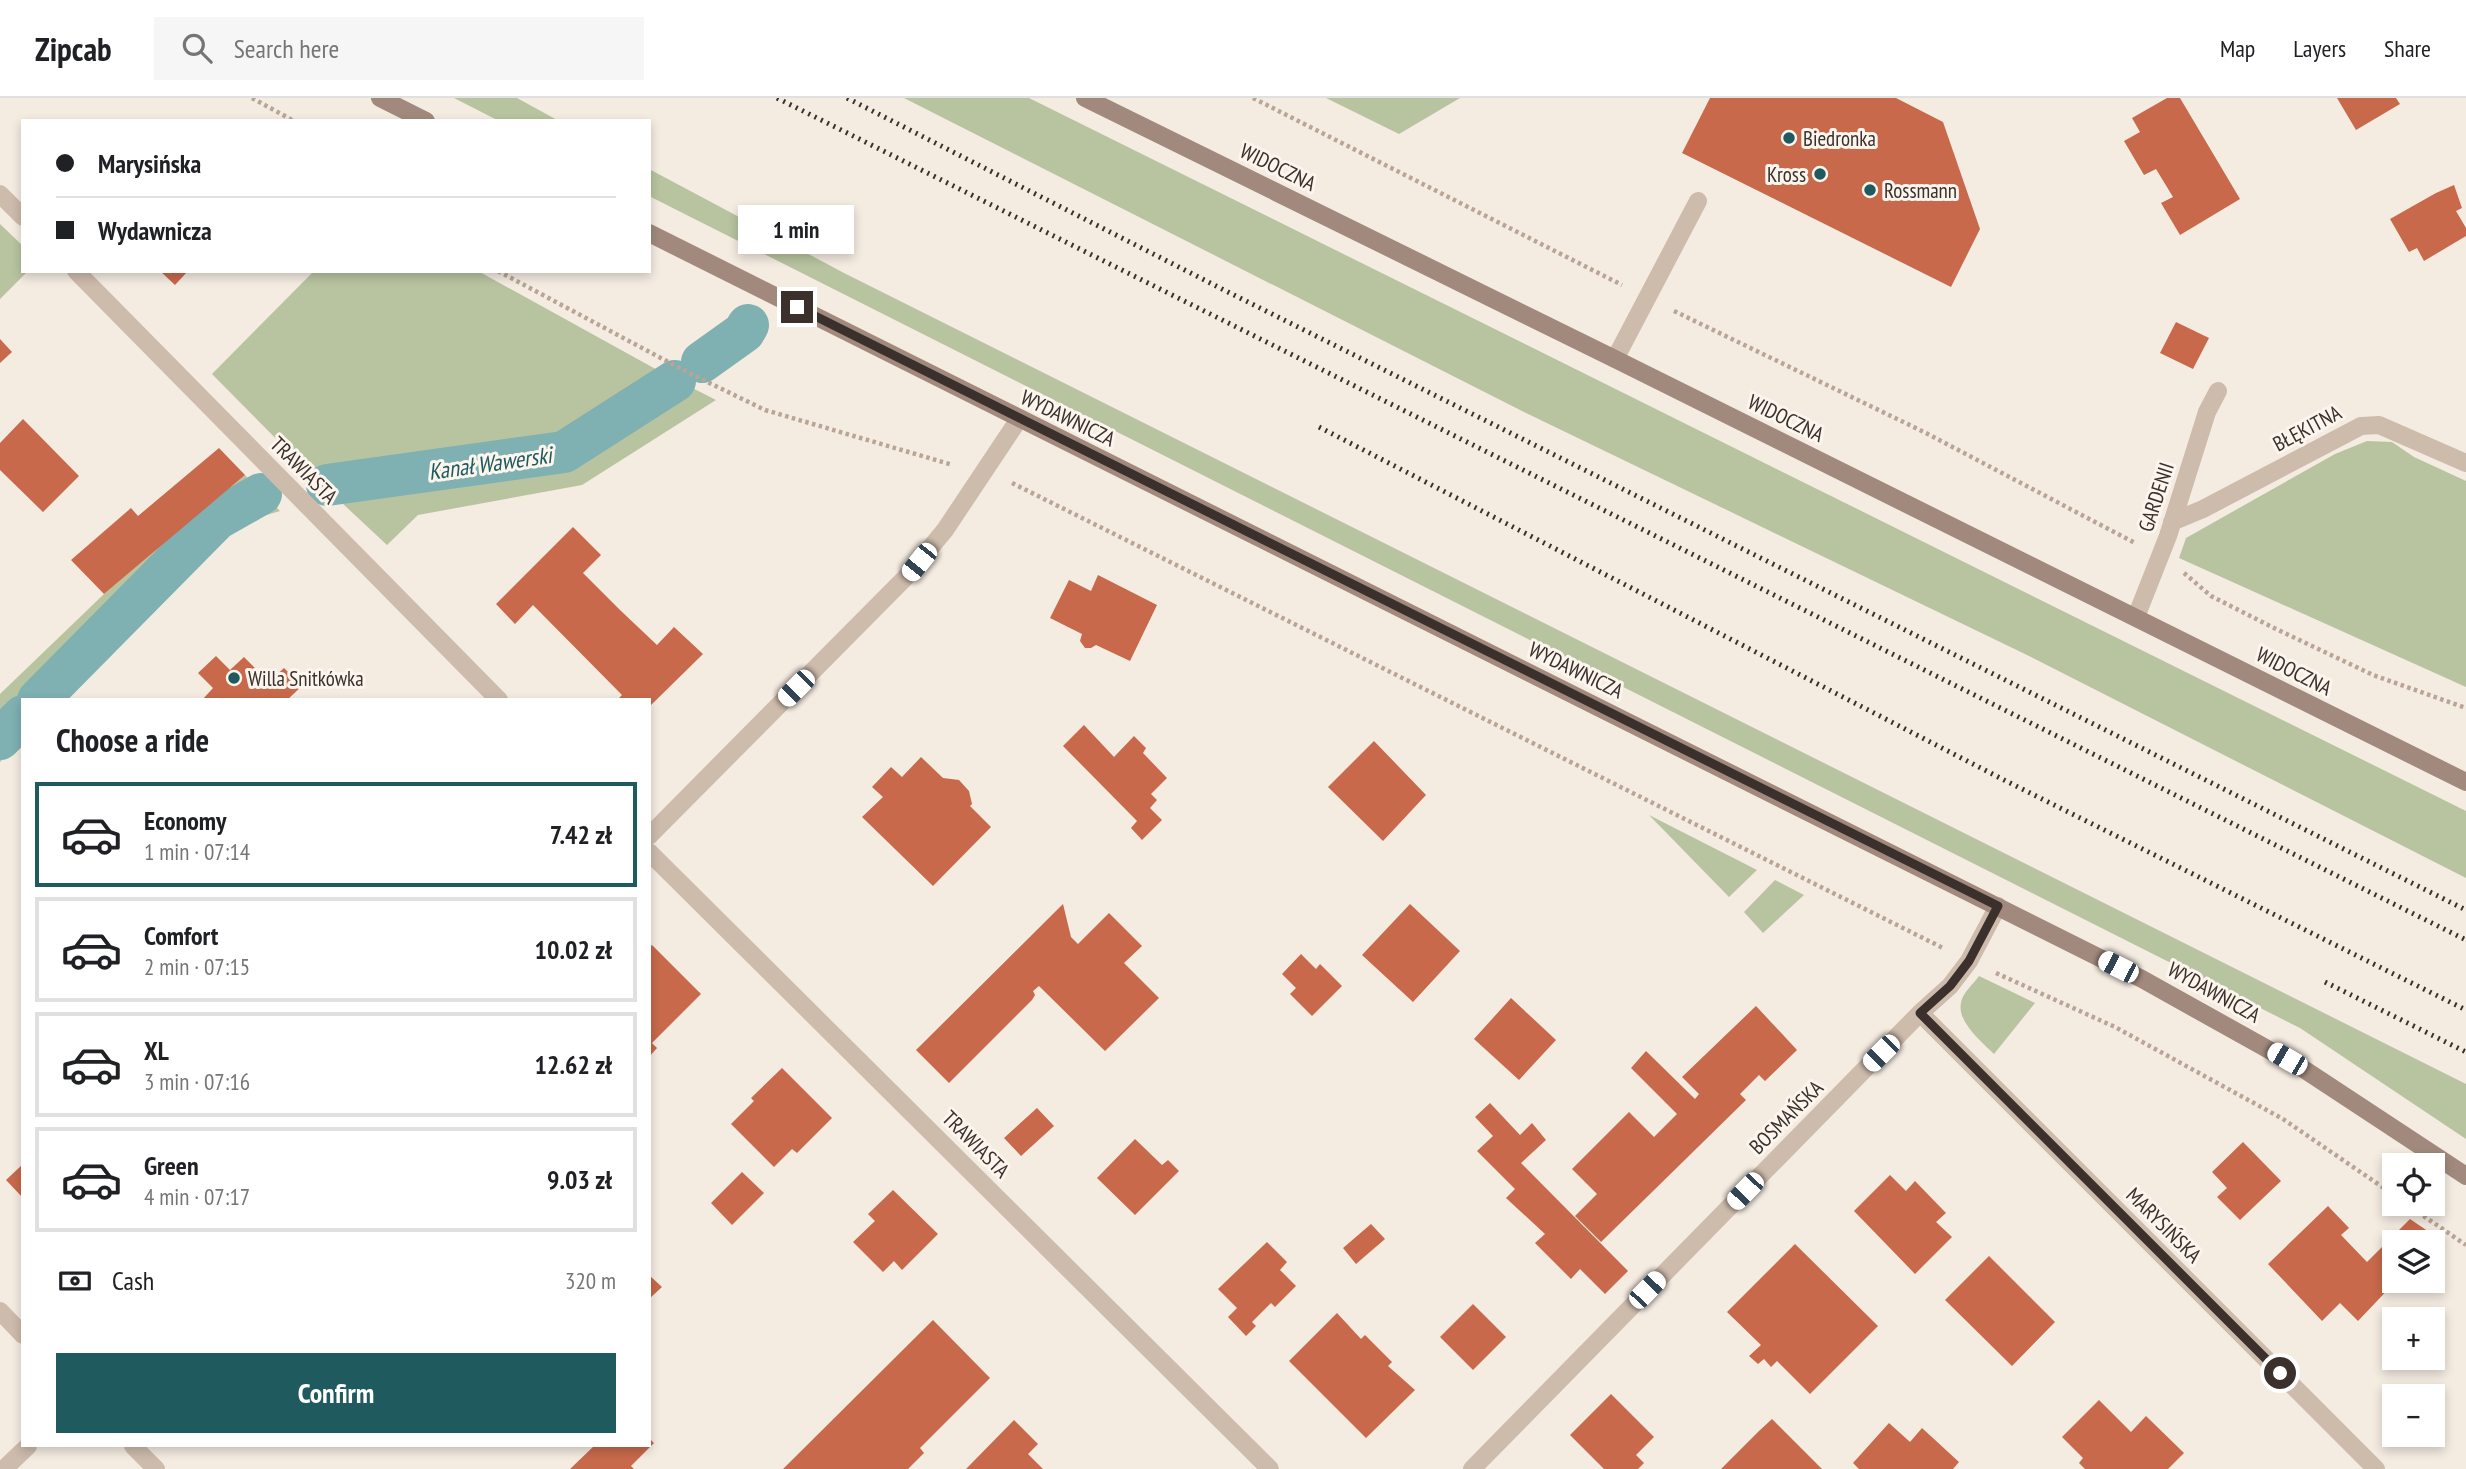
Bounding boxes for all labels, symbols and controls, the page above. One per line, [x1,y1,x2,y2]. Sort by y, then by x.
search box [154,17,644,80]
text: Zipcab [35,27,112,70]
icon: search [178,29,216,67]
text: Search here [234,32,339,65]
text: Map [2220,33,2255,64]
text: Layers [2293,33,2346,64]
text: Share [2384,33,2431,64]
place label: Biedronka [1803,125,1876,152]
marker: Biedronka [1781,130,1797,146]
street label: WIDOCZNA [1236,137,1320,197]
text: Marysińska [98,147,201,180]
place label: Kross [1767,161,1806,188]
marker: Kross [1812,166,1828,182]
place label: Rossmann [1884,177,1957,204]
marker: Rossmann [1862,182,1878,198]
callout: 1 min [739,206,855,254]
text: Wydawnicza [98,214,212,247]
text: 1 min [773,215,819,244]
route end [781,291,813,323]
street label: WYDAWNICZA [1016,384,1120,452]
street label: WIDOCZNA [1744,388,1828,448]
street label: BŁĘKITNA [2268,399,2346,457]
street label: TRAWIASTA [265,431,343,509]
water label: Kanał Wawerski [427,440,556,486]
street label: GARDENII [2132,459,2180,535]
car [898,539,941,585]
street label: WYDAWNICZA [1524,636,1628,704]
street label: WIDOCZNA [2252,641,2336,701]
place label: Willa Snitkówka [248,665,364,692]
car [774,666,819,710]
marker: Willa Snitkówka [226,670,242,686]
text: Choose a ride [56,719,209,761]
icon: car [60,803,123,866]
text: Economy [144,804,226,837]
text: 7.42 zł [550,818,612,851]
text: 1 min · 07:14 [144,837,250,866]
icon: car [60,918,123,981]
text: Comfort [144,919,218,952]
text: 10.02 zł [535,933,612,966]
car [2095,948,2142,986]
text: 2 min · 07:15 [144,952,250,981]
street label: WYDAWNICZA [2163,956,2265,1028]
car [1859,1031,1904,1075]
icon: car [60,1033,123,1096]
text: XL [144,1034,169,1067]
car [2264,1039,2311,1079]
text: 12.62 zł [535,1048,612,1081]
text: 3 min · 07:16 [144,1067,250,1096]
street label: BOSMAŃSKA [1743,1074,1829,1160]
street label: TRAWIASTA [937,1105,1015,1183]
icon: car [60,1148,123,1211]
text: Green [144,1149,199,1182]
map controls [2382,1153,2445,1447]
button: locate [2382,1153,2445,1216]
text: 9.03 zł [547,1163,612,1196]
car [1723,1169,1768,1213]
text: 4 min · 07:17 [144,1182,250,1211]
street label: MARYSIŃSKA [2121,1182,2208,1269]
button: layers [2382,1230,2445,1293]
icon: cash [56,1262,94,1300]
text: Cash [112,1264,154,1297]
text: 320 m [565,1266,616,1295]
car [1625,1268,1670,1312]
button: + [2382,1307,2445,1370]
button: Confirm [56,1353,616,1433]
route start [2264,1357,2296,1389]
button: − [2382,1384,2445,1447]

